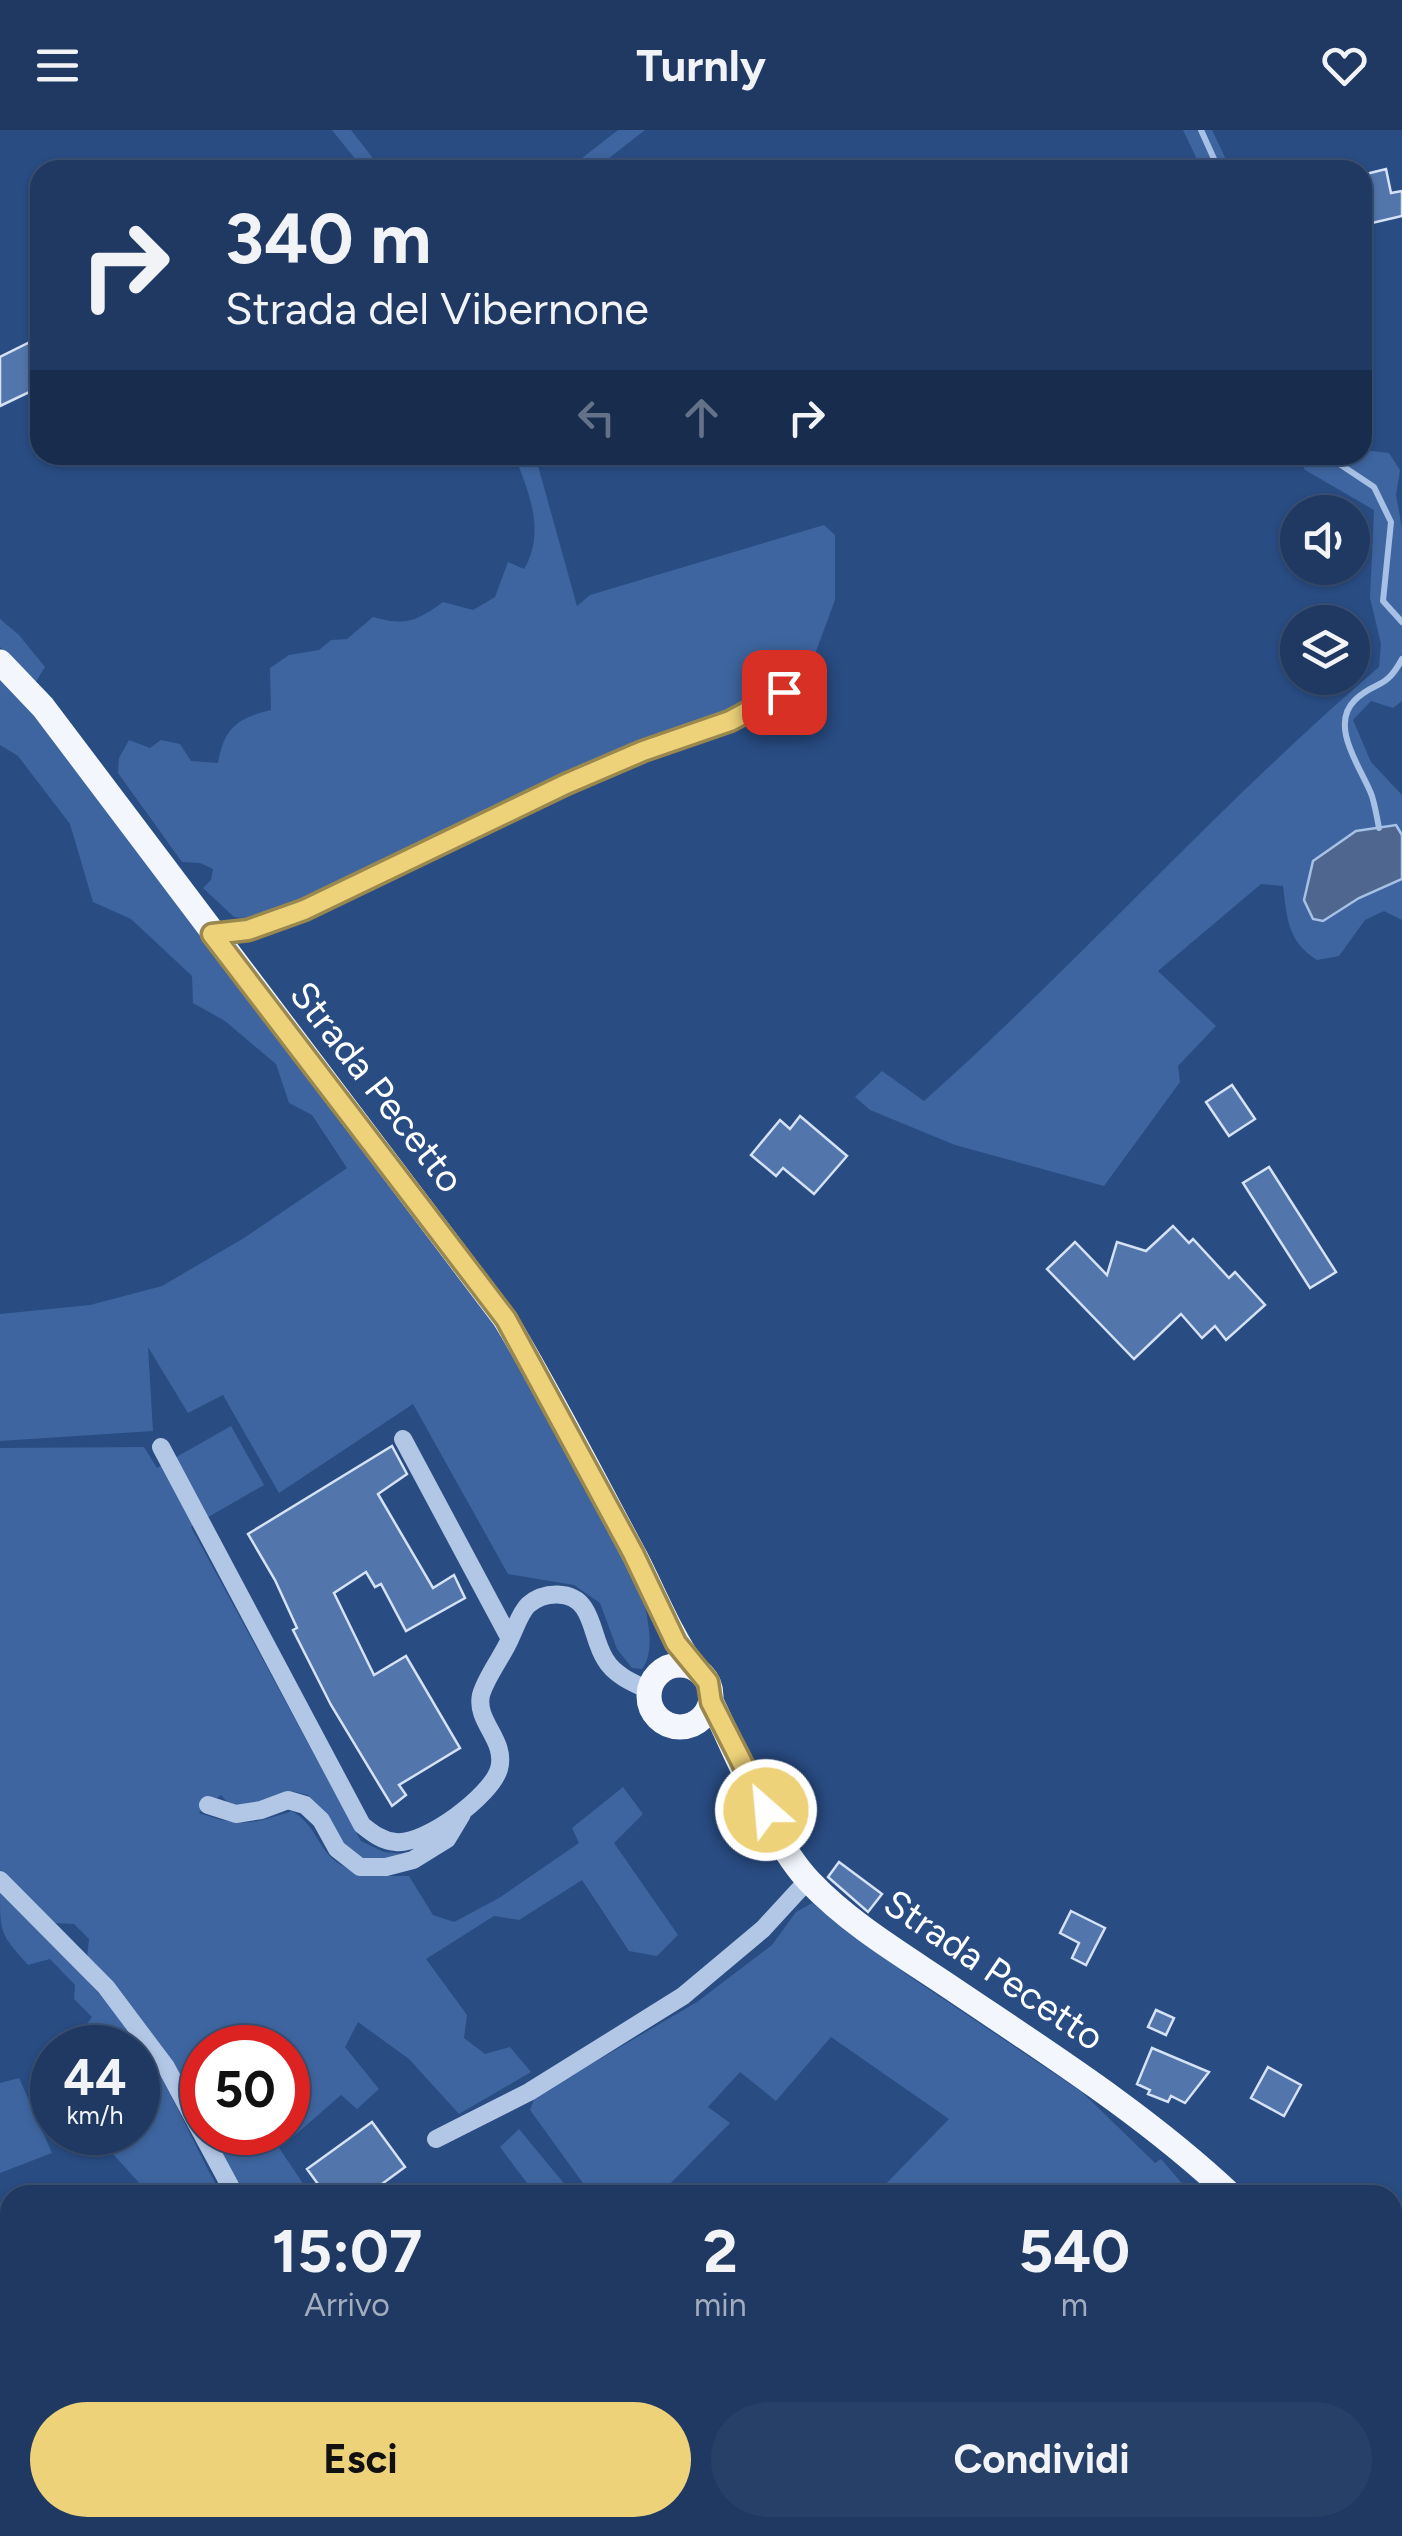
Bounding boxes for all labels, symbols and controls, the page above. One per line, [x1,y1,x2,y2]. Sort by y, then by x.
icon: menu [30,38,85,93]
text: Turnly [636,38,766,92]
icon: heart [1317,38,1372,93]
text: 340 m [225,196,431,281]
icon: right [60,200,190,330]
text: Strada del Vibernone [225,281,649,335]
icon: left [569,390,624,445]
icon: ahead [674,390,729,445]
icon: right [779,390,834,445]
map controls [1280,495,1370,695]
button: sound [1280,495,1370,585]
button: layers [1280,605,1370,695]
pin [742,650,827,735]
icon: arrive [757,665,812,720]
street label: Strada Pecetto [280,972,474,1202]
position arrow [714,1758,818,1862]
street label: Strada Pecetto [875,1880,1113,2060]
speed limit sign: 50 [180,2025,310,2155]
text: 44 [63,2047,127,2108]
text: km/h [66,2100,124,2130]
text: 15:07 [272,2215,422,2287]
text: 2 [703,2215,738,2287]
text: 540 [1018,2215,1130,2287]
text: Arrivo [304,2286,390,2324]
text: min [694,2286,747,2324]
text: m [1061,2286,1088,2324]
button: Esci [30,2402,691,2517]
button: Condividi [711,2402,1372,2517]

